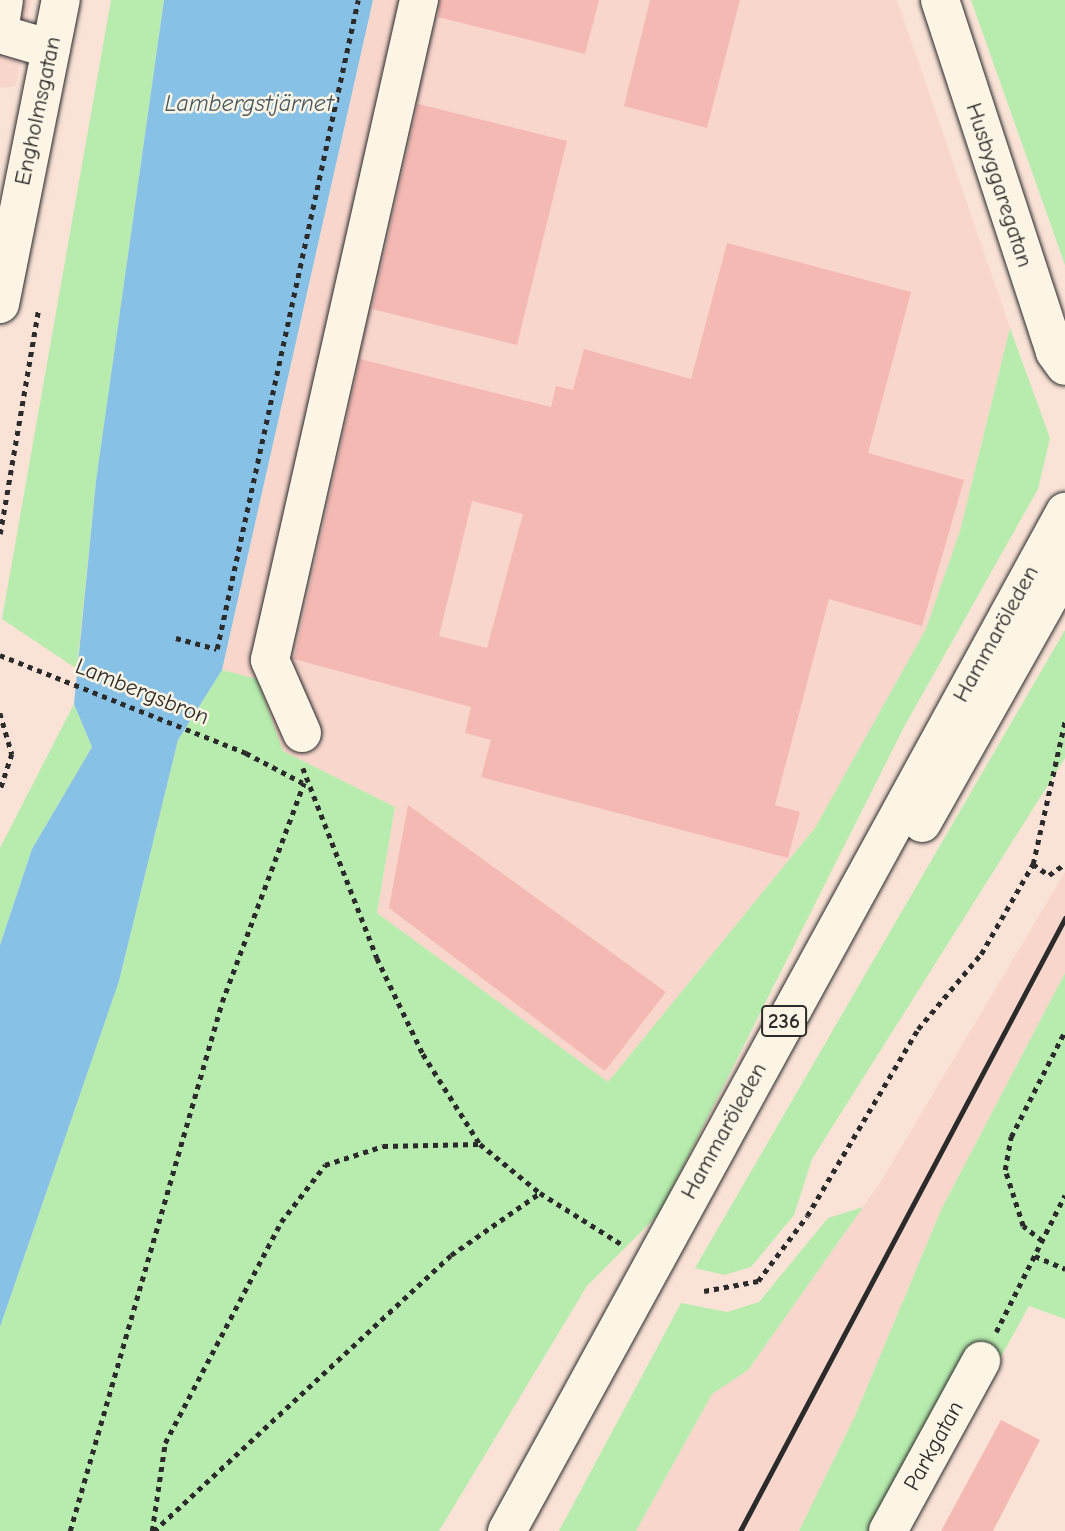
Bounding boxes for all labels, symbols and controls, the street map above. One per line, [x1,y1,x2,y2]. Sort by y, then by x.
street label: Engholmsgatan [9,34,67,188]
water label: Lambergstjärnet [165,90,333,118]
street label: Husbyggaregatan [959,99,1039,271]
street label: Hammaröleden [947,561,1045,707]
street label: Lambergsbron [71,653,213,731]
road number: 236 [760,1004,808,1038]
street label: Hammaröleden [675,1058,773,1204]
street label: Parkgatan [898,1396,970,1496]

